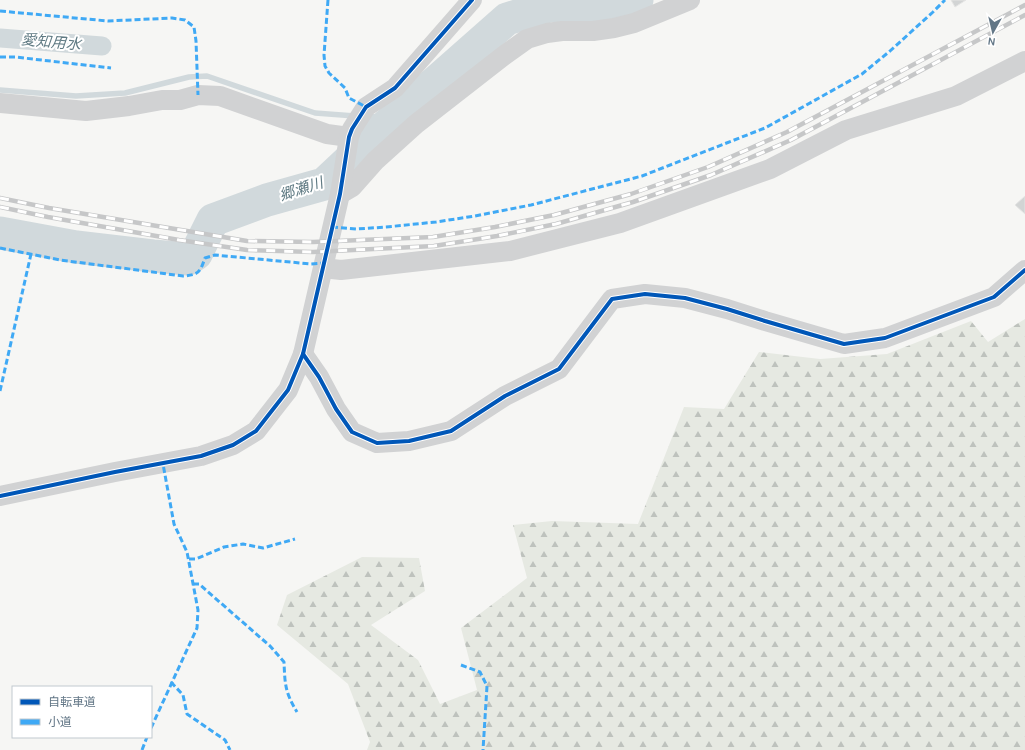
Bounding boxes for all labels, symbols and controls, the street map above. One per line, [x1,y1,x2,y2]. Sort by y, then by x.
north arrow [973,12,1013,52]
water label: 愛知用水 [20,30,84,54]
text: N [987,34,996,48]
water label: 郷瀬川 [277,173,327,205]
legend [12,686,152,738]
text: 自転車道 [48,695,96,709]
text: 小道 [48,715,72,729]

